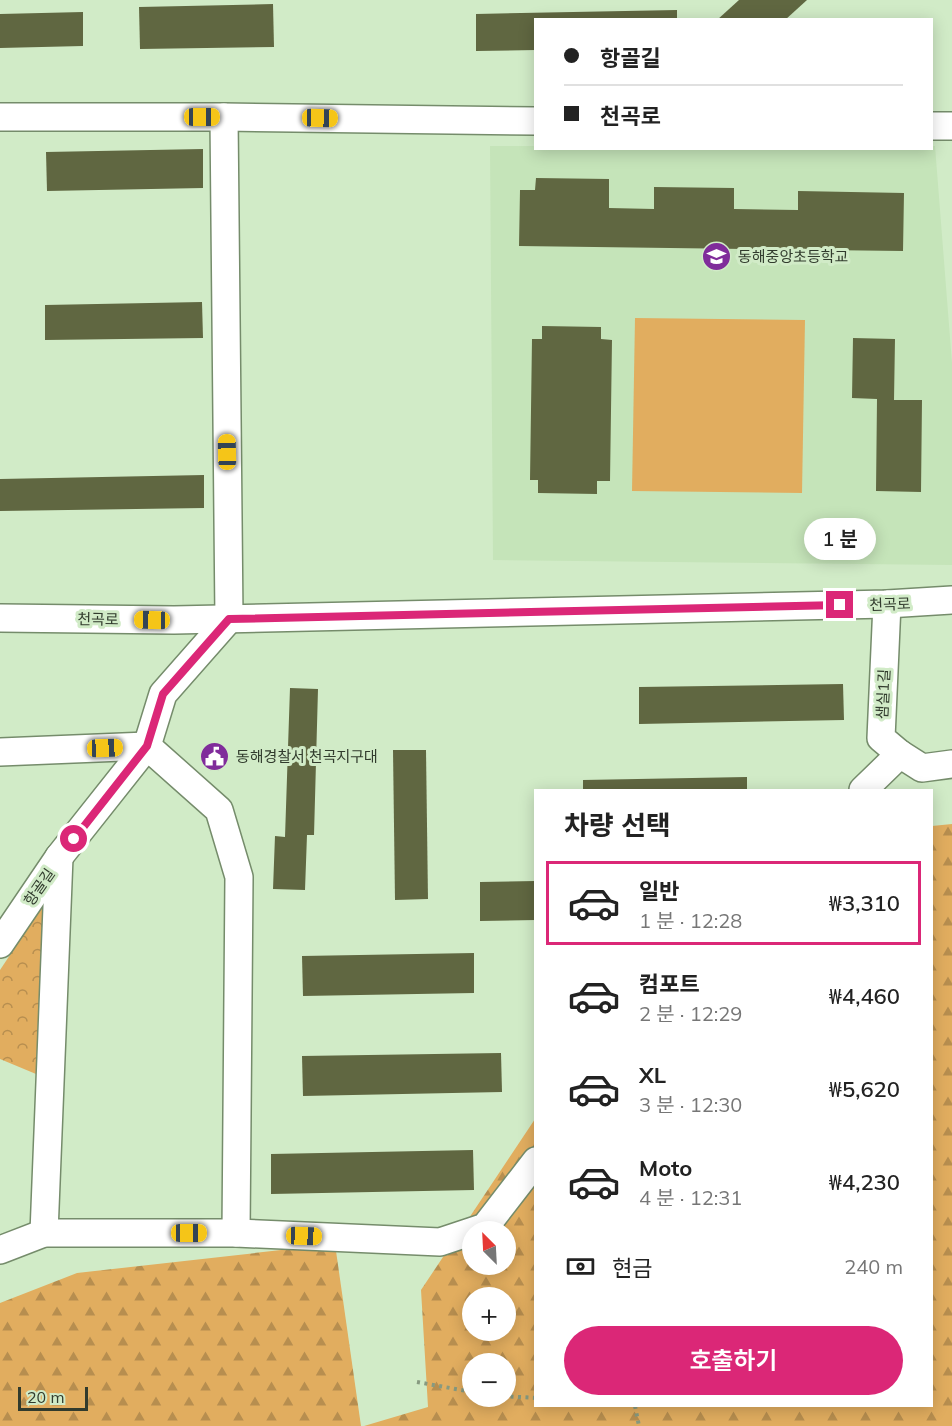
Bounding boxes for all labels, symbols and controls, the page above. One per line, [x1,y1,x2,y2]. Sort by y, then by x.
text: 항골길 [600,44,661,72]
text: 천곡로 [600,102,661,130]
car [184,108,220,126]
car [302,109,338,127]
school or university icon: 동해중앙초등학교 [701,240,733,272]
place label: 동해중앙초등학교 [738,247,848,266]
car [218,434,236,470]
callout: 1 분 [804,518,876,560]
text: 1 분 [822,526,858,551]
route end [826,591,853,618]
street label: 천곡로 [869,594,911,614]
street label: 천곡로 [77,609,119,629]
car [134,611,170,629]
street label: 샘실1길 [872,668,894,720]
car [87,738,123,758]
public building icon: 동해경찰서 천곡지구대 [199,740,231,772]
place label: 동해경찰서 천곡지구대 [236,747,378,766]
text: 차량 선택 [564,808,671,842]
route start [60,825,87,852]
street label: 항골길 [19,865,59,909]
icon: car [567,876,621,930]
text: 일반 [639,877,679,905]
text: ₩3,310 [829,889,900,917]
text: 1 분 · 12:28 [639,908,742,933]
icon: car [567,969,621,1023]
text: 컴포트 [639,970,700,998]
text: ₩4,460 [829,982,900,1010]
text: 2 분 · 12:29 [639,1001,742,1026]
text: XL [639,1061,666,1089]
icon: car [567,1062,621,1116]
text: ₩5,620 [829,1075,900,1103]
text: 3 분 · 12:30 [639,1092,742,1117]
text: Moto [639,1154,692,1182]
icon: car [567,1155,621,1209]
text: ₩4,230 [829,1168,900,1196]
text: 4 분 · 12:31 [639,1185,742,1210]
north arrow [462,1221,516,1275]
map controls [462,1221,516,1407]
car [171,1224,207,1242]
car [286,1226,322,1246]
icon: cash [564,1250,597,1283]
text: 현금 [612,1254,652,1282]
text: 240 m [844,1254,903,1279]
button: + [462,1287,516,1341]
button: 호출하기 [564,1326,903,1395]
button: − [462,1353,516,1407]
scale bar [18,1384,88,1412]
text: 20 m [27,1387,64,1407]

